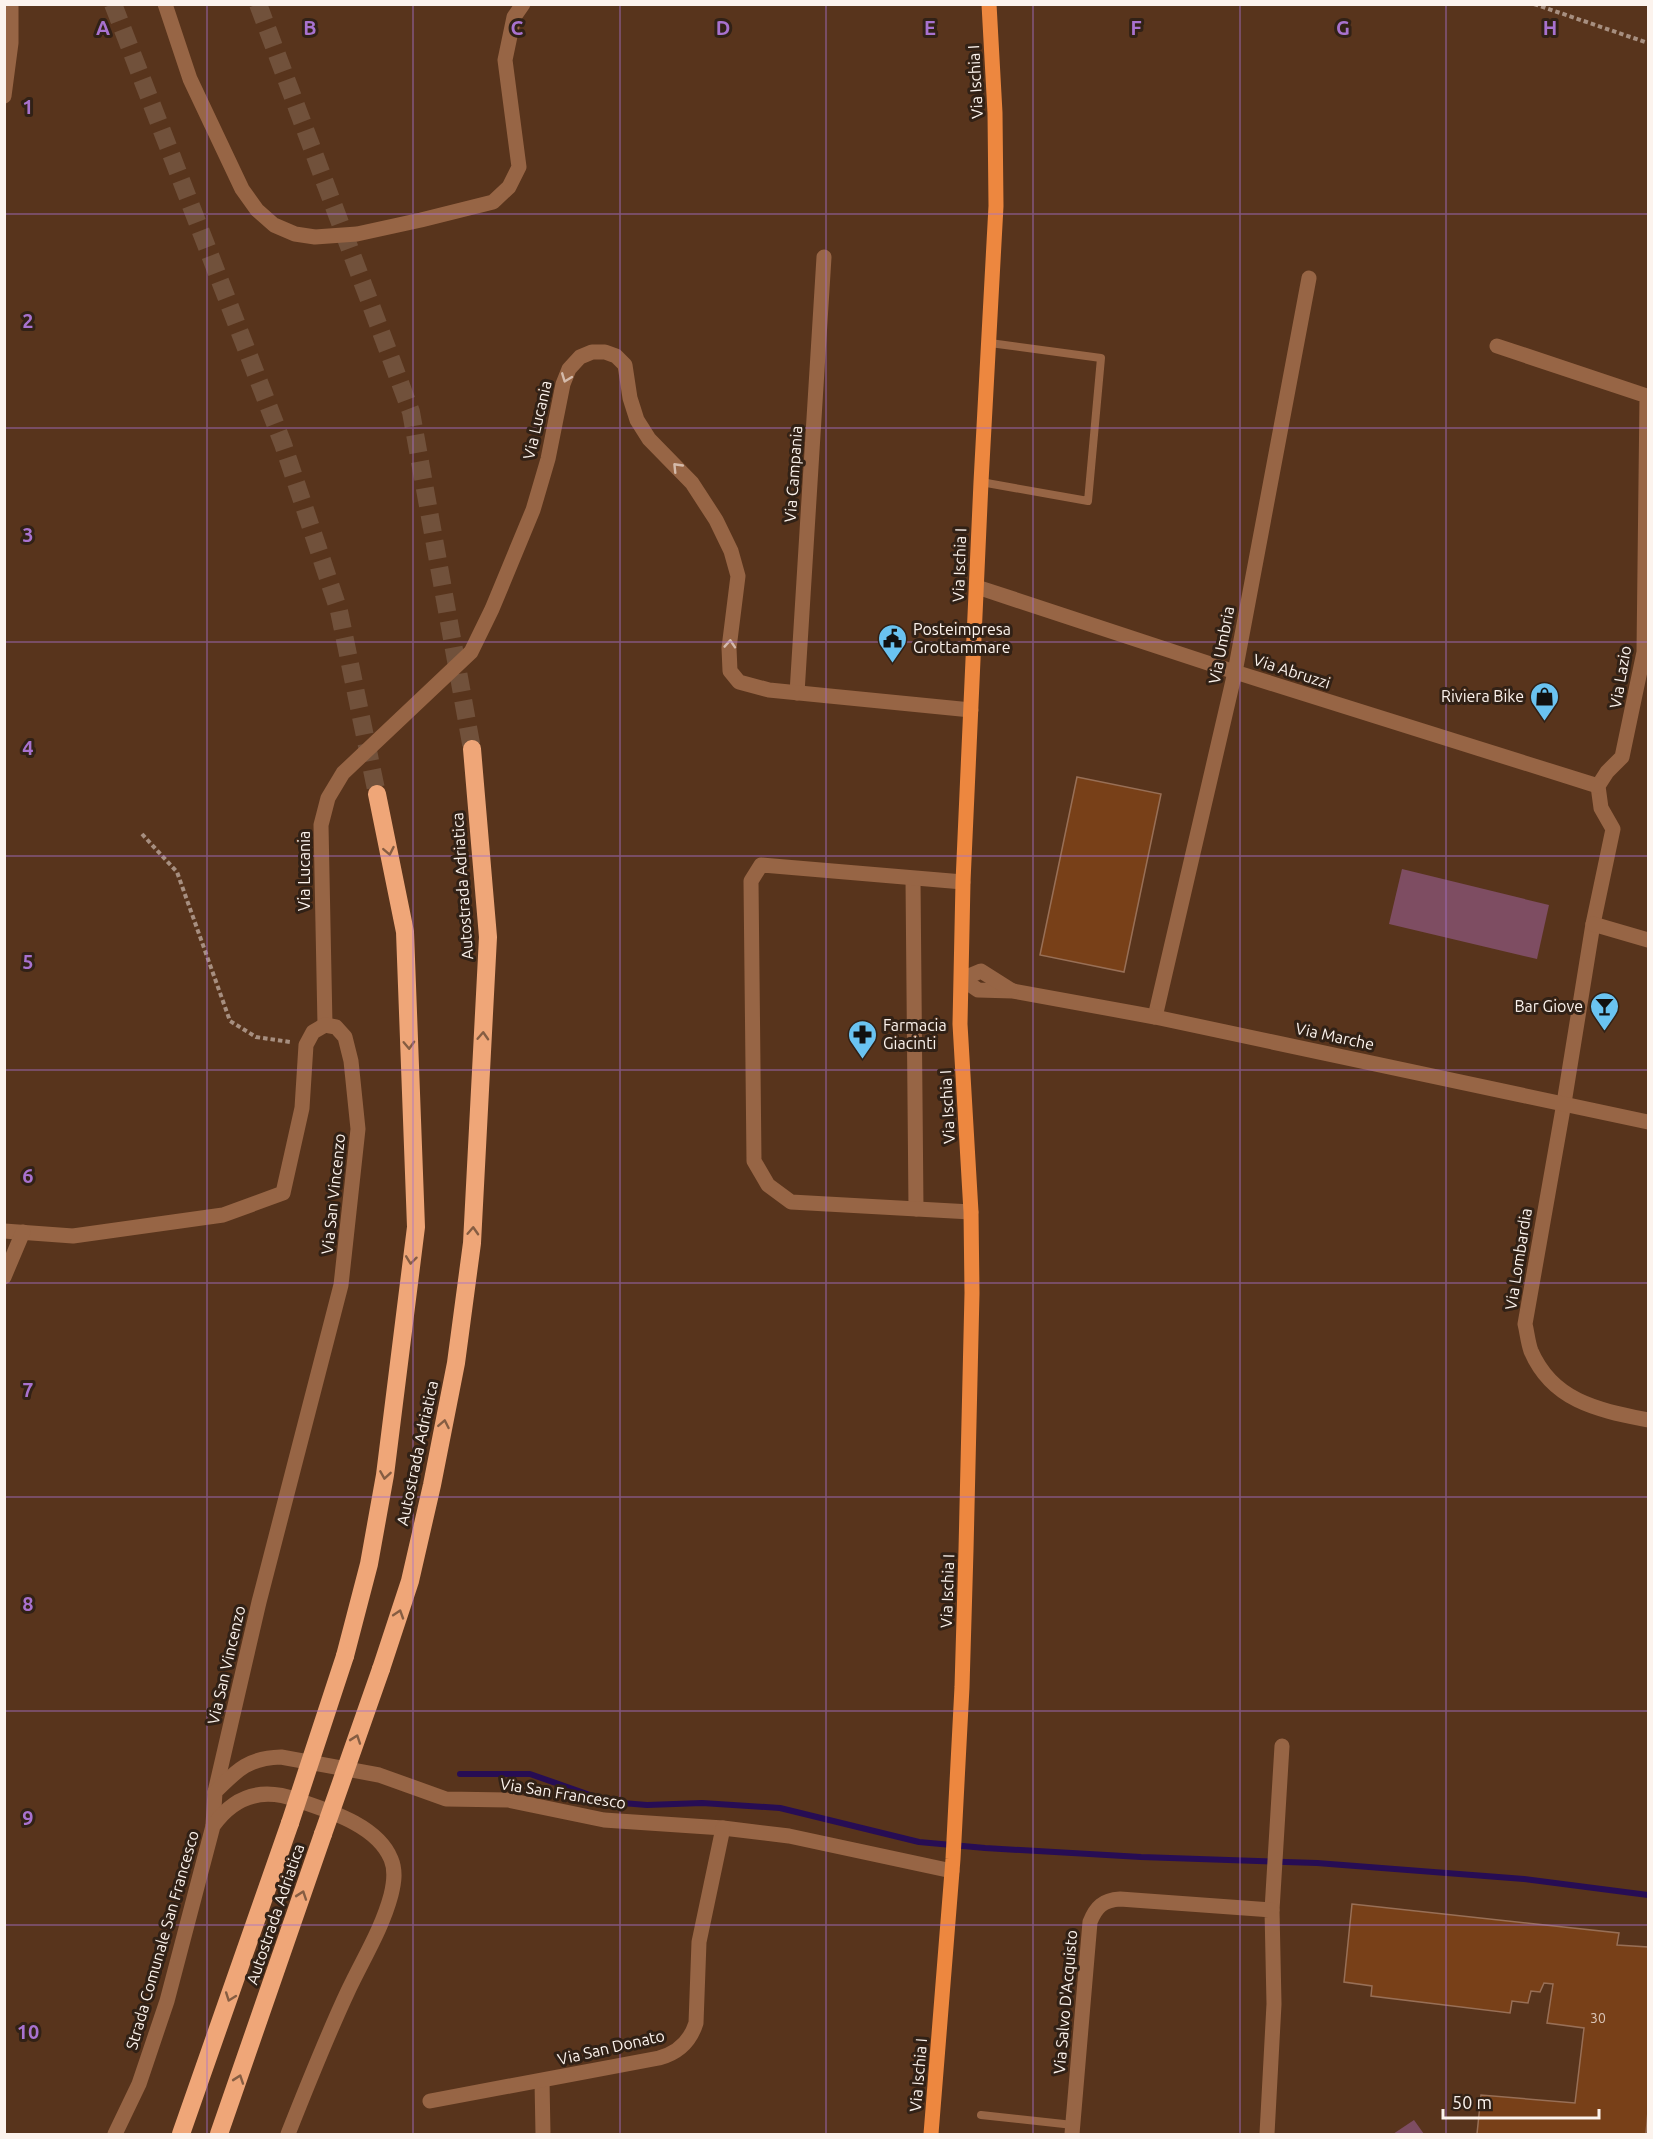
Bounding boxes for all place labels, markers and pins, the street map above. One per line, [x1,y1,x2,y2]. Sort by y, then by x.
place label: Posteimpresa Grottammare [913,620,1011,656]
public building icon: Posteimpresa Grottammare [876,622,908,664]
shop icon: Riviera Bike [1529,680,1561,722]
place label: Riviera Bike [1441,687,1524,705]
bar icon: Bar Giove [1588,990,1620,1032]
place label: Bar Giove [1514,997,1583,1015]
place label: Farmacia Giacinti [883,1016,947,1052]
pharmacy icon: Farmacia Giacinti [846,1018,878,1060]

